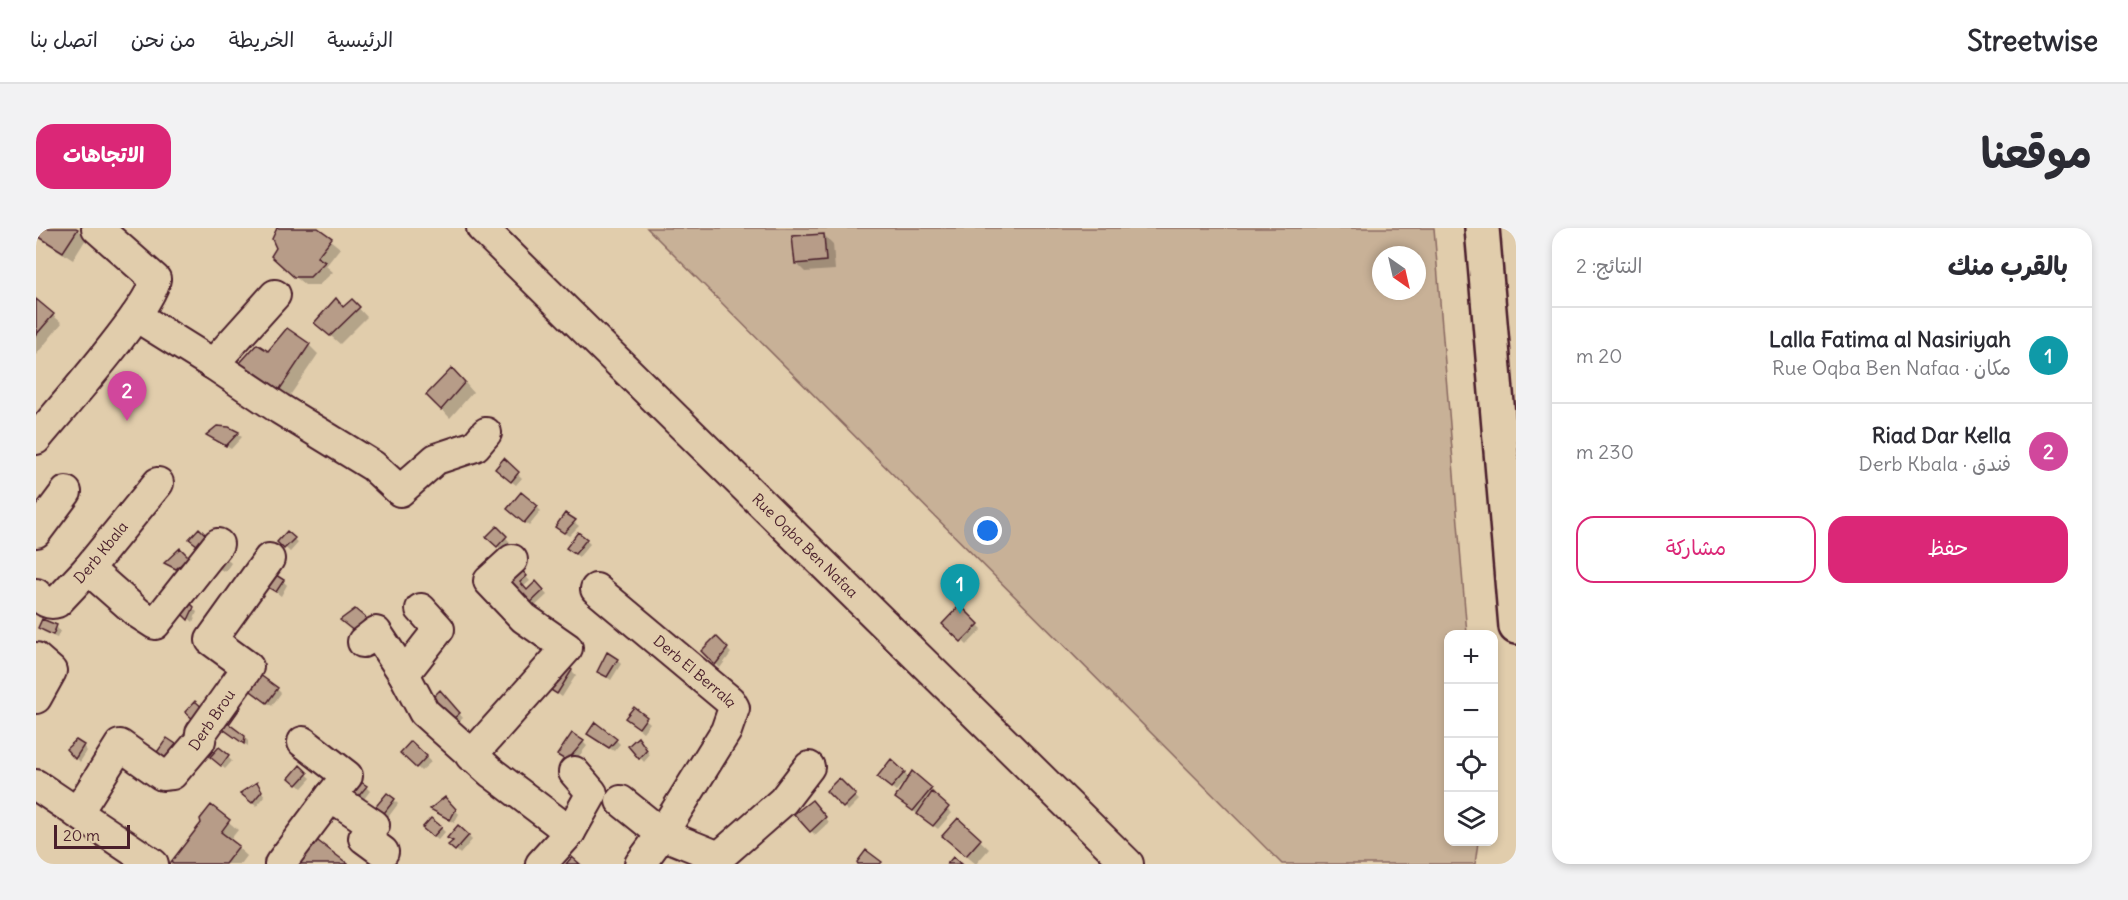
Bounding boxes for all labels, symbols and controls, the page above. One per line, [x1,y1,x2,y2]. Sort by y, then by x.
text: Streetwise [1967,23,2098,59]
text: اتصل بنا [30,26,98,53]
text: من نحن [131,26,196,53]
text: الخريطة [229,26,294,53]
text: الرئيسية [327,26,393,53]
button: الاتجاهات [36,124,171,189]
text: موقعنا [1981,127,2092,179]
north arrow [1372,246,1426,300]
text: بالقرب منك [1948,249,2068,282]
text: النتائج: 2 [1576,253,1642,278]
text: Lalla Fatima al Nasiriyah [1769,325,2011,353]
text: 20 m [1576,343,1622,368]
text: 1 [2045,343,2052,368]
text: مكان · Rue Oqba Ben Nafaa [1772,355,2011,380]
pin: 2 [108,372,146,421]
text: Riad Dar Kella [1872,421,2011,449]
text: 230 m [1576,439,1634,464]
text: 2 [2043,439,2054,464]
text: فندق · Derb Kbala [1858,451,2011,476]
street label: Rue Oqba Ben Nafaa [748,489,862,602]
your location [973,516,1002,545]
button: مشاركة [1576,516,1816,583]
button: حفظ [1828,516,2068,583]
street label: Derb Kbala [69,517,132,587]
pin: 1 [940,564,980,614]
map controls [1444,630,1498,846]
button: + [1444,630,1498,684]
street label: Derb El Berrala [650,631,742,711]
button: − [1444,684,1498,738]
street label: Derb Brou [184,685,239,754]
button: locate [1444,738,1498,792]
button: layers [1444,792,1498,846]
scale bar [54,822,130,850]
text: 20 m [63,825,100,845]

